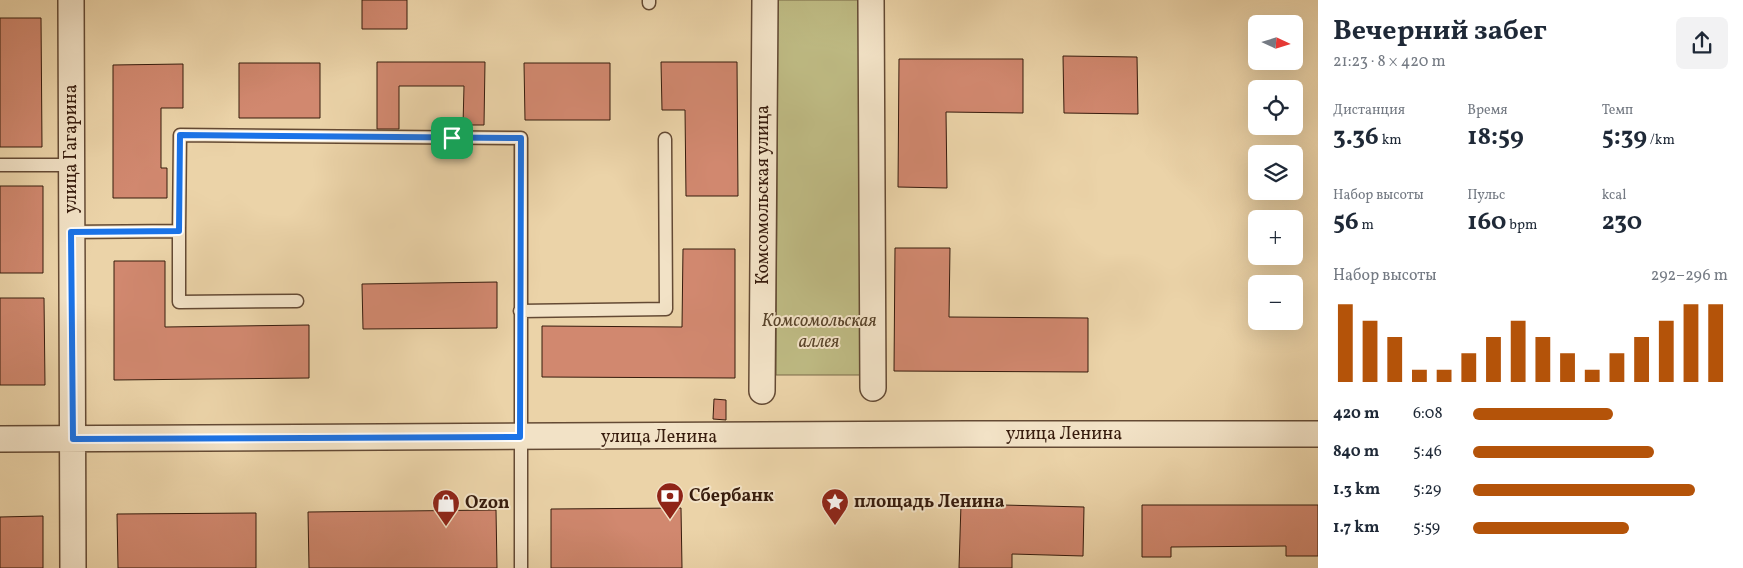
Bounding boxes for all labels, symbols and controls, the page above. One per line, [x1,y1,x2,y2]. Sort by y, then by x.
text: Вечерний забег [1333,12,1547,51]
north arrow [1248,15,1302,70]
map controls [1248,15,1303,330]
button: share [1676,17,1728,69]
text: 21:23 · 8 × 420 m [1333,51,1446,73]
button: locate [1248,80,1303,135]
street label: улица Гагарина [59,84,84,214]
text: Дистанция [1333,101,1405,120]
text: Время [1467,101,1508,120]
text: Темп [1602,101,1633,120]
street label: Комсомольская улица [751,105,776,285]
pin [431,117,473,159]
text: 3.36 [1333,120,1379,155]
text: 18:59 [1467,120,1524,155]
text: 5:39 [1602,120,1647,155]
icon: arrive [438,124,466,152]
text: km [1379,131,1402,150]
text: /km [1647,131,1675,150]
button: layers [1248,145,1303,200]
text: Набор высоты [1333,186,1424,205]
text: Пульс [1467,186,1505,205]
text: kcal [1602,186,1627,205]
text: 56 [1333,205,1359,240]
text: 160 [1467,205,1507,240]
text: 230 [1602,205,1642,240]
button: + [1248,210,1303,265]
text: m [1359,216,1374,235]
text: bpm [1507,216,1537,235]
text: Набор высоты [1333,265,1437,287]
text: 292–296 m [1651,265,1728,287]
button: − [1248,275,1303,330]
park label: Комсомольская аллея [762,309,876,355]
text: 420 m [1333,403,1379,425]
text: 6:08 [1413,403,1443,425]
street label: улица Ленина [1006,422,1122,447]
street label: улица Ленина [601,425,717,450]
text: 840 m [1333,441,1379,463]
text: 5:46 [1413,441,1442,463]
text: 1.3 km [1333,479,1380,501]
text: 5:29 [1413,479,1441,501]
bank icon: Сбербанк [655,481,685,520]
place label: Сбербанк [689,484,774,509]
place icon: площадь Ленина [820,487,850,526]
shop icon: Ozon [431,488,461,527]
place label: площадь Ленина [854,490,1005,515]
place label: Ozon [465,491,510,516]
text: 1.7 km [1333,517,1380,539]
text: 5:59 [1413,517,1440,539]

